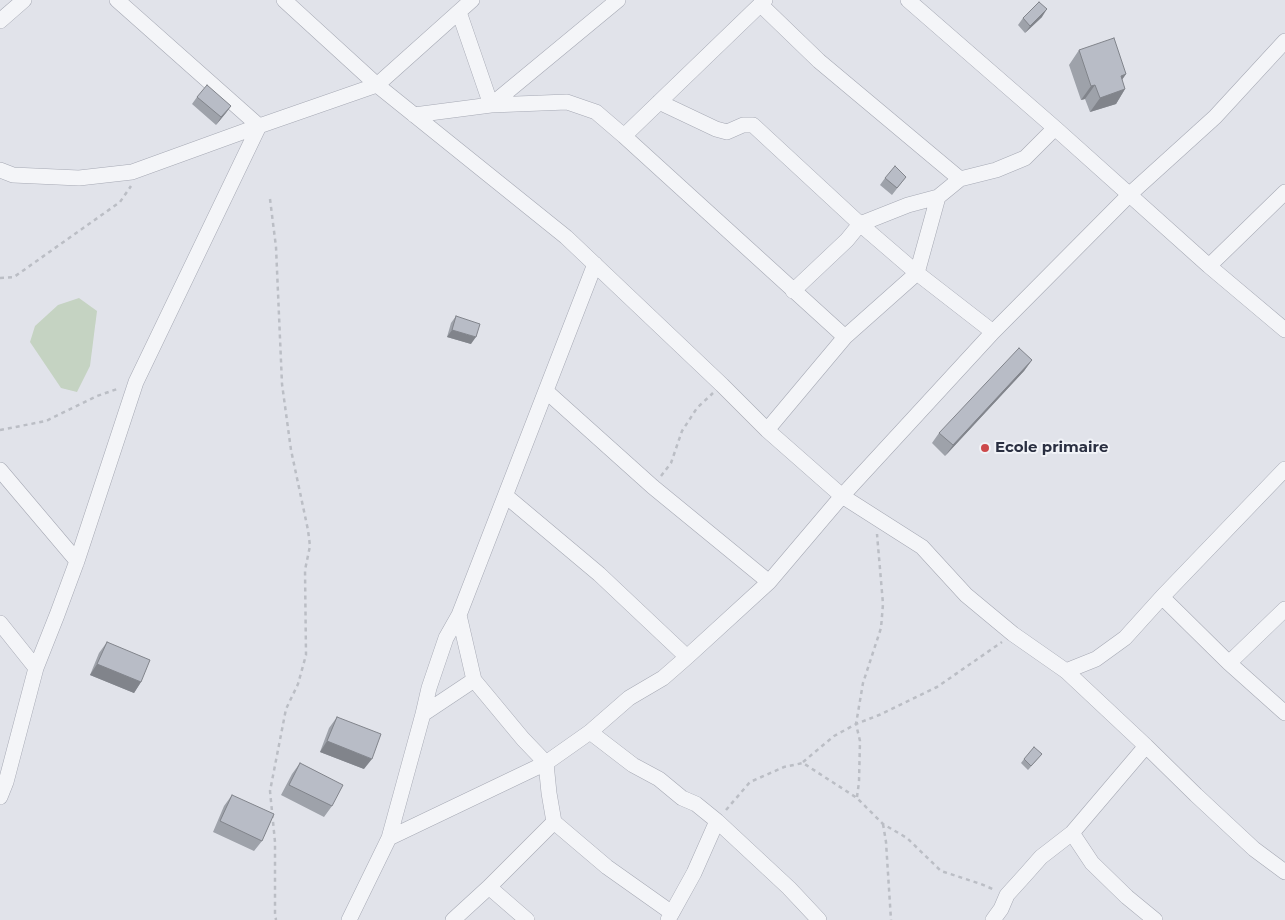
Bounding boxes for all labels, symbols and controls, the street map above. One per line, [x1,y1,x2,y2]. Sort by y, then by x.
place label: Ecole primaire [995,439,1108,457]
marker: Ecole primaire [979,442,991,454]

